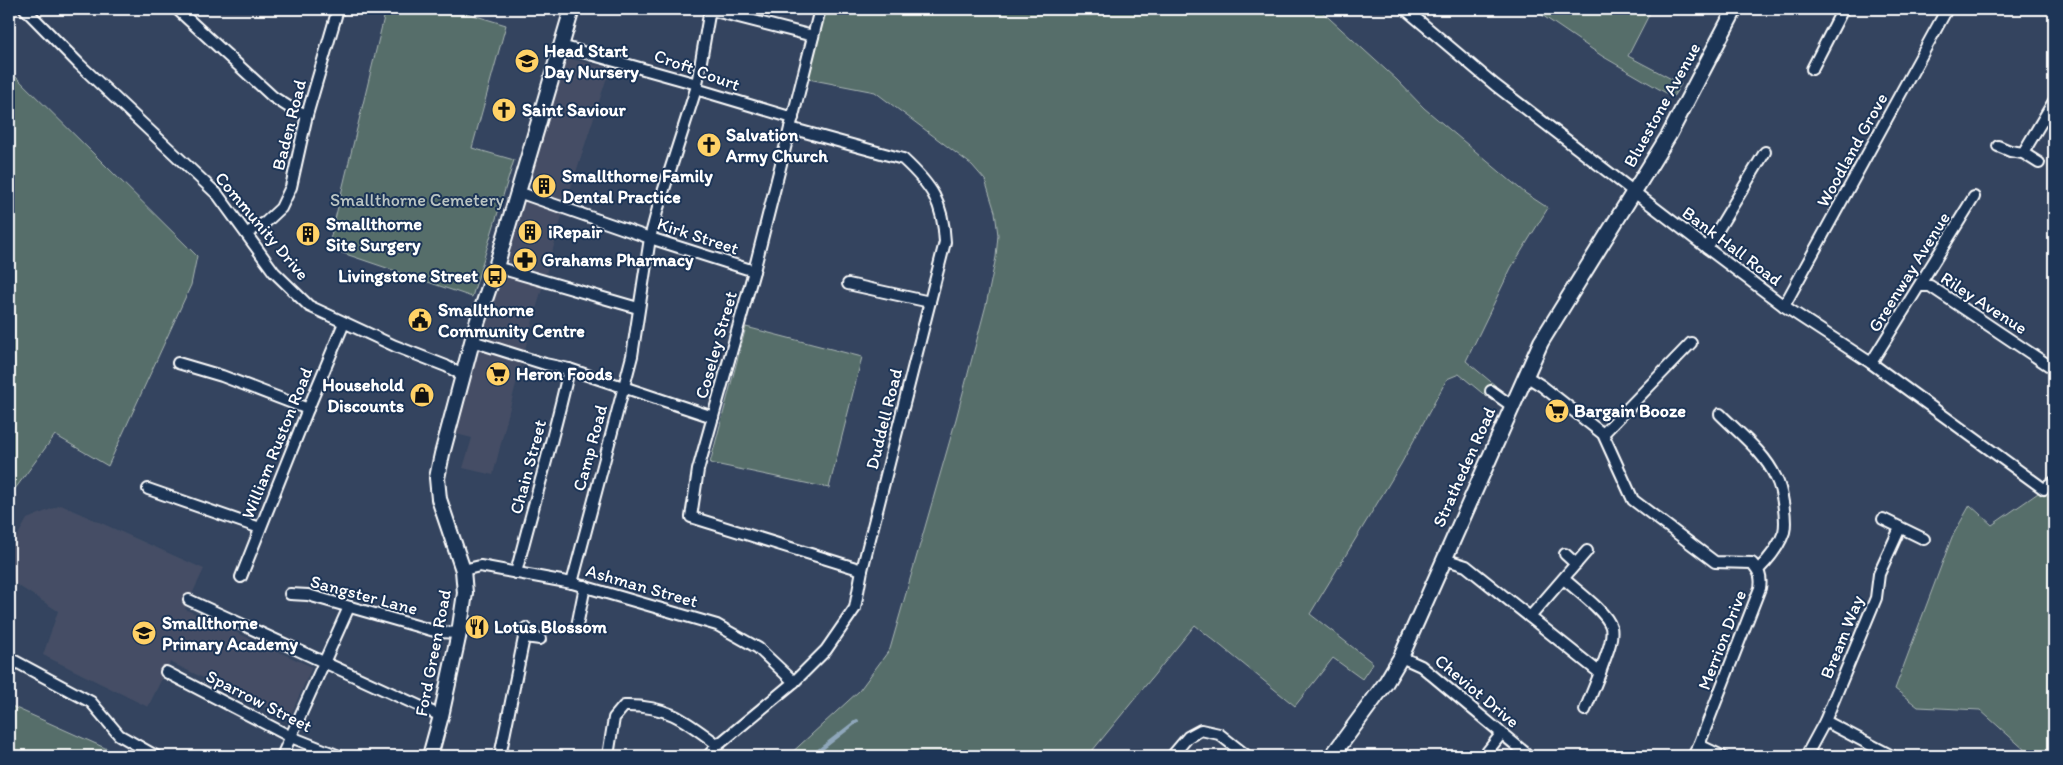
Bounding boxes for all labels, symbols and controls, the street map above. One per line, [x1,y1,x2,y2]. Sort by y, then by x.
street label: Bluestone Avenue [1619,39,1705,171]
place label: Head Start Day Nursery [544,40,639,83]
street label: Croft Court [651,44,743,96]
school or university icon: Head Start Day Nursery [514,48,540,74]
street label: Baden Road [267,77,311,173]
street label: Woodland Grove [1812,89,1892,211]
church icon: Saint Saviour [491,97,517,123]
place label: Saint Saviour [522,99,627,121]
place label: Salvation Army Church [725,124,828,167]
church icon: Salvation Army Church [696,132,722,158]
place label: Smallthorne Family Dental Practice [562,165,713,208]
street label: Community Drive [210,167,314,285]
building icon: Smallthorne Family Dental Practice [531,173,557,199]
park label: Smallthorne Cemetery [330,189,505,211]
street label: Bank Hall Road [1678,201,1787,291]
street label: Greenway Avenue [1863,208,1955,336]
street label: Kirk Street [654,212,742,260]
place label: Smallthorne Site Surgery [326,213,422,256]
building icon: iRepair [517,219,543,245]
building icon: Smallthorne Site Surgery [295,221,321,247]
place label: iRepair [548,221,604,243]
pharmacy icon: Grahams Pharmacy [512,247,538,273]
place label: Grahams Pharmacy [542,249,694,271]
bus stop icon: Livingstone Street [482,263,508,289]
place label: Livingstone Street [338,265,478,287]
street label: Riley Avenue [1937,267,2031,339]
street label: Coseley Street [690,288,742,402]
place label: Smallthorne Community Centre [438,299,585,342]
public building icon: Smallthorne Community Centre [407,307,433,333]
supermarket icon: Heron Foods [485,361,511,387]
place label: Heron Foods [516,363,612,385]
street label: William Ruston Road [237,364,317,522]
street label: Duddell Road [861,366,907,472]
place label: Household Discounts [322,374,405,417]
shop icon: Household Discounts [409,382,435,408]
supermarket icon: Bargain Booze [1544,398,1570,424]
place label: Bargain Booze [1574,400,1686,422]
street label: Camp Road [568,402,612,494]
street label: Stratheden Road [1428,403,1500,531]
street label: Chain Street [505,417,551,517]
street label: Ashman Street [583,560,701,613]
street label: Sangster Lane [308,570,420,620]
street label: Ford Green Road [410,587,456,718]
street label: Merrion Drive [1693,587,1751,693]
street label: Bream Way [1815,592,1869,682]
place label: Smallthorne Primary Academy [162,612,299,655]
restaurant icon: Lotus Blossom [464,614,490,640]
place label: Lotus Blossom [494,616,608,638]
school or university icon: Smallthorne Primary Academy [131,620,157,646]
street label: Cheviot Drive [1430,649,1524,733]
street label: Sparrow Street [202,665,316,737]

